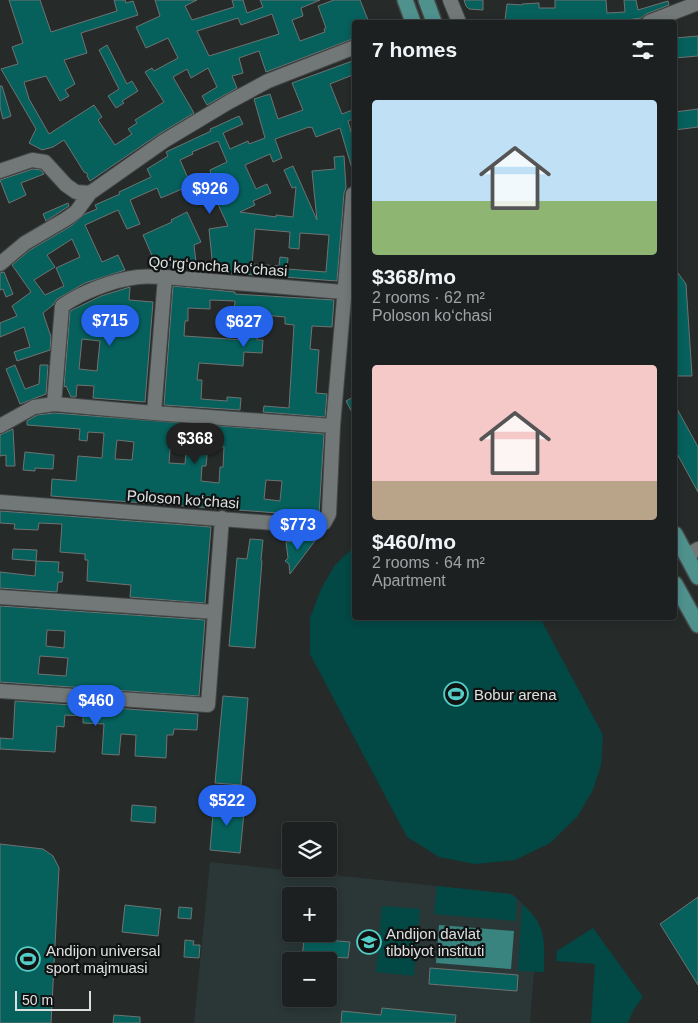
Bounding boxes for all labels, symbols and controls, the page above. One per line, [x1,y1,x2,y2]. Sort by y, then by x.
icon: filters [629,36,657,64]
text: 7 homes [372,38,457,61]
icon: home [470,133,560,223]
pin: $926 [180,172,240,215]
text: $926 [192,180,228,197]
street label: Qoʻrgʻoncha koʻchasi [148,253,288,279]
text: $368/mo [372,265,456,288]
text: 2 rooms · 62 m² [372,289,485,306]
pin: $715 [80,304,140,347]
pin: $627 [214,306,274,348]
text: Poloson koʻchasi [372,307,492,324]
text: $715 [92,312,128,329]
text: $627 [226,313,262,330]
icon: home [470,398,560,488]
pin: $368 [165,422,225,465]
text: $368 [177,430,213,447]
street label: Poloson koʻchasi [126,487,240,511]
pin: $773 [268,508,328,551]
text: $773 [280,516,316,533]
text: $460/mo [372,530,456,553]
text: 2 rooms · 64 m² [372,554,485,571]
text: Apartment [372,572,446,589]
sports icon: Bobur arena [443,681,469,707]
pin: $460 [66,684,126,727]
place label: Bobur arena [474,686,557,703]
text: $460 [78,692,114,709]
pin: $522 [197,784,257,827]
text: $522 [209,792,245,809]
map controls [282,822,337,1007]
button: layers [282,822,337,877]
button: + [282,887,337,942]
place label: Andijon davlat tibbiyot instituti [386,925,484,959]
school or university icon: Andijon davlat tibbiyot instituti [356,929,382,955]
place label: Andijon universal sport majmuasi [46,942,160,976]
sports icon: Andijon universal sport majmuasi [15,946,41,972]
button: − [282,952,337,1007]
scale bar [15,988,91,1011]
text: 50 m [22,992,53,1008]

